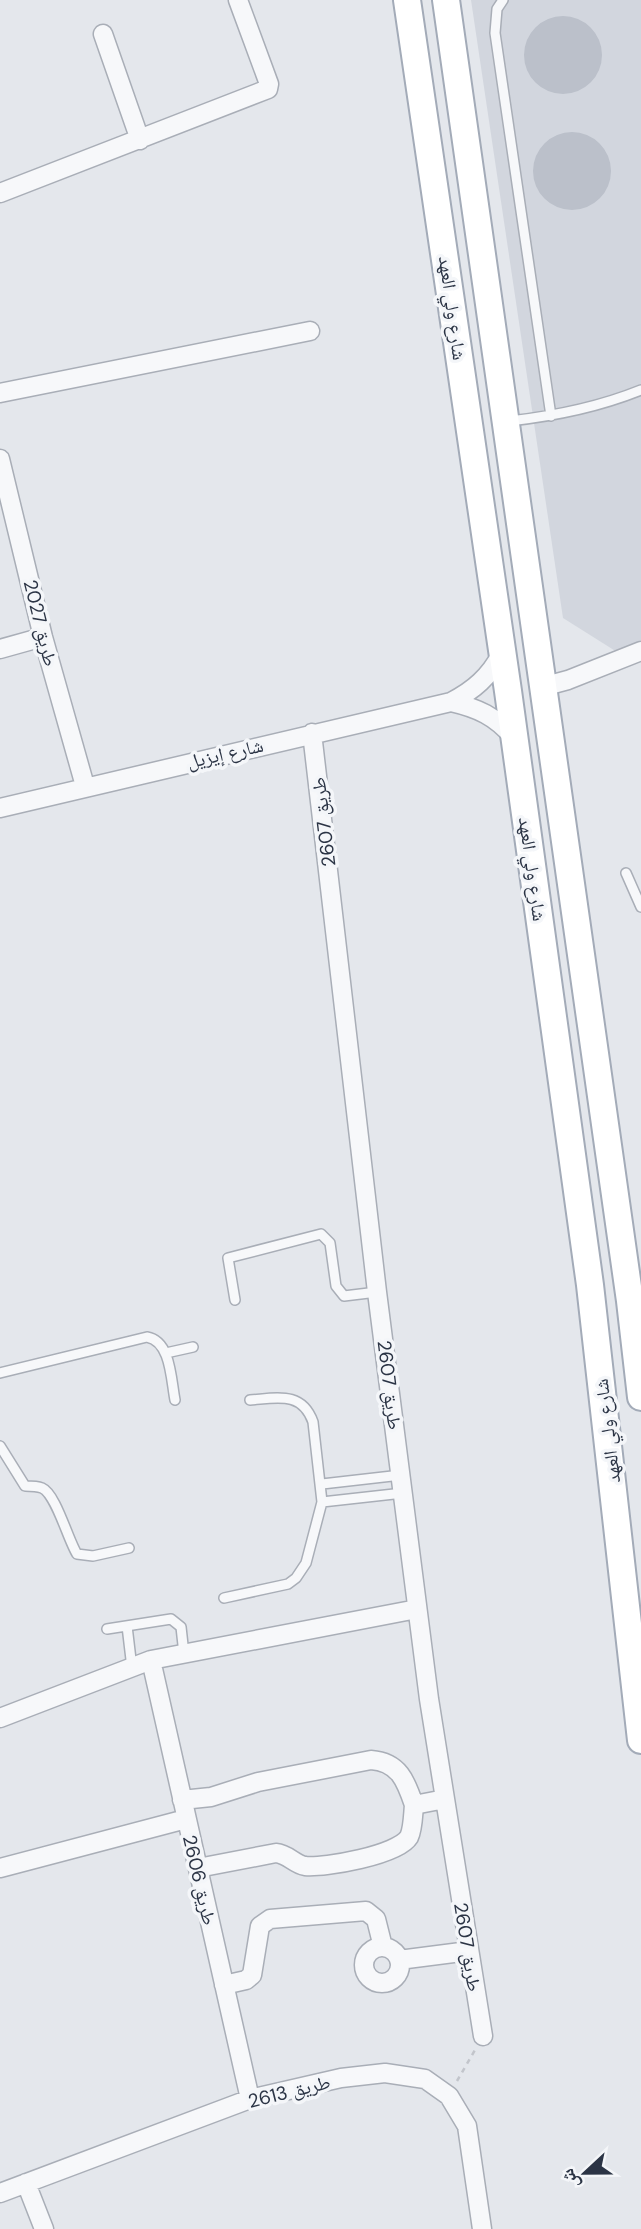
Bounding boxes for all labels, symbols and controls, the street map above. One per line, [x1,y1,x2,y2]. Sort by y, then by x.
street label: شارع ولي العهد [430,254,472,362]
street label: طريق 2027 [18,577,63,669]
street label: شارع إيزيل [184,733,266,775]
street label: طريق 2607 [306,776,341,868]
street label: شارع ولي العهد [510,815,552,923]
street label: طريق 2607 [372,1339,407,1431]
street label: شارع ولي العهد [589,1377,629,1485]
street label: طريق 2606 [177,1833,222,1928]
street label: طريق 2607 [448,1901,487,1993]
street label: طريق 2613 [245,2069,333,2114]
north arrow [550,2138,620,2208]
text: ش [554,2165,585,2193]

